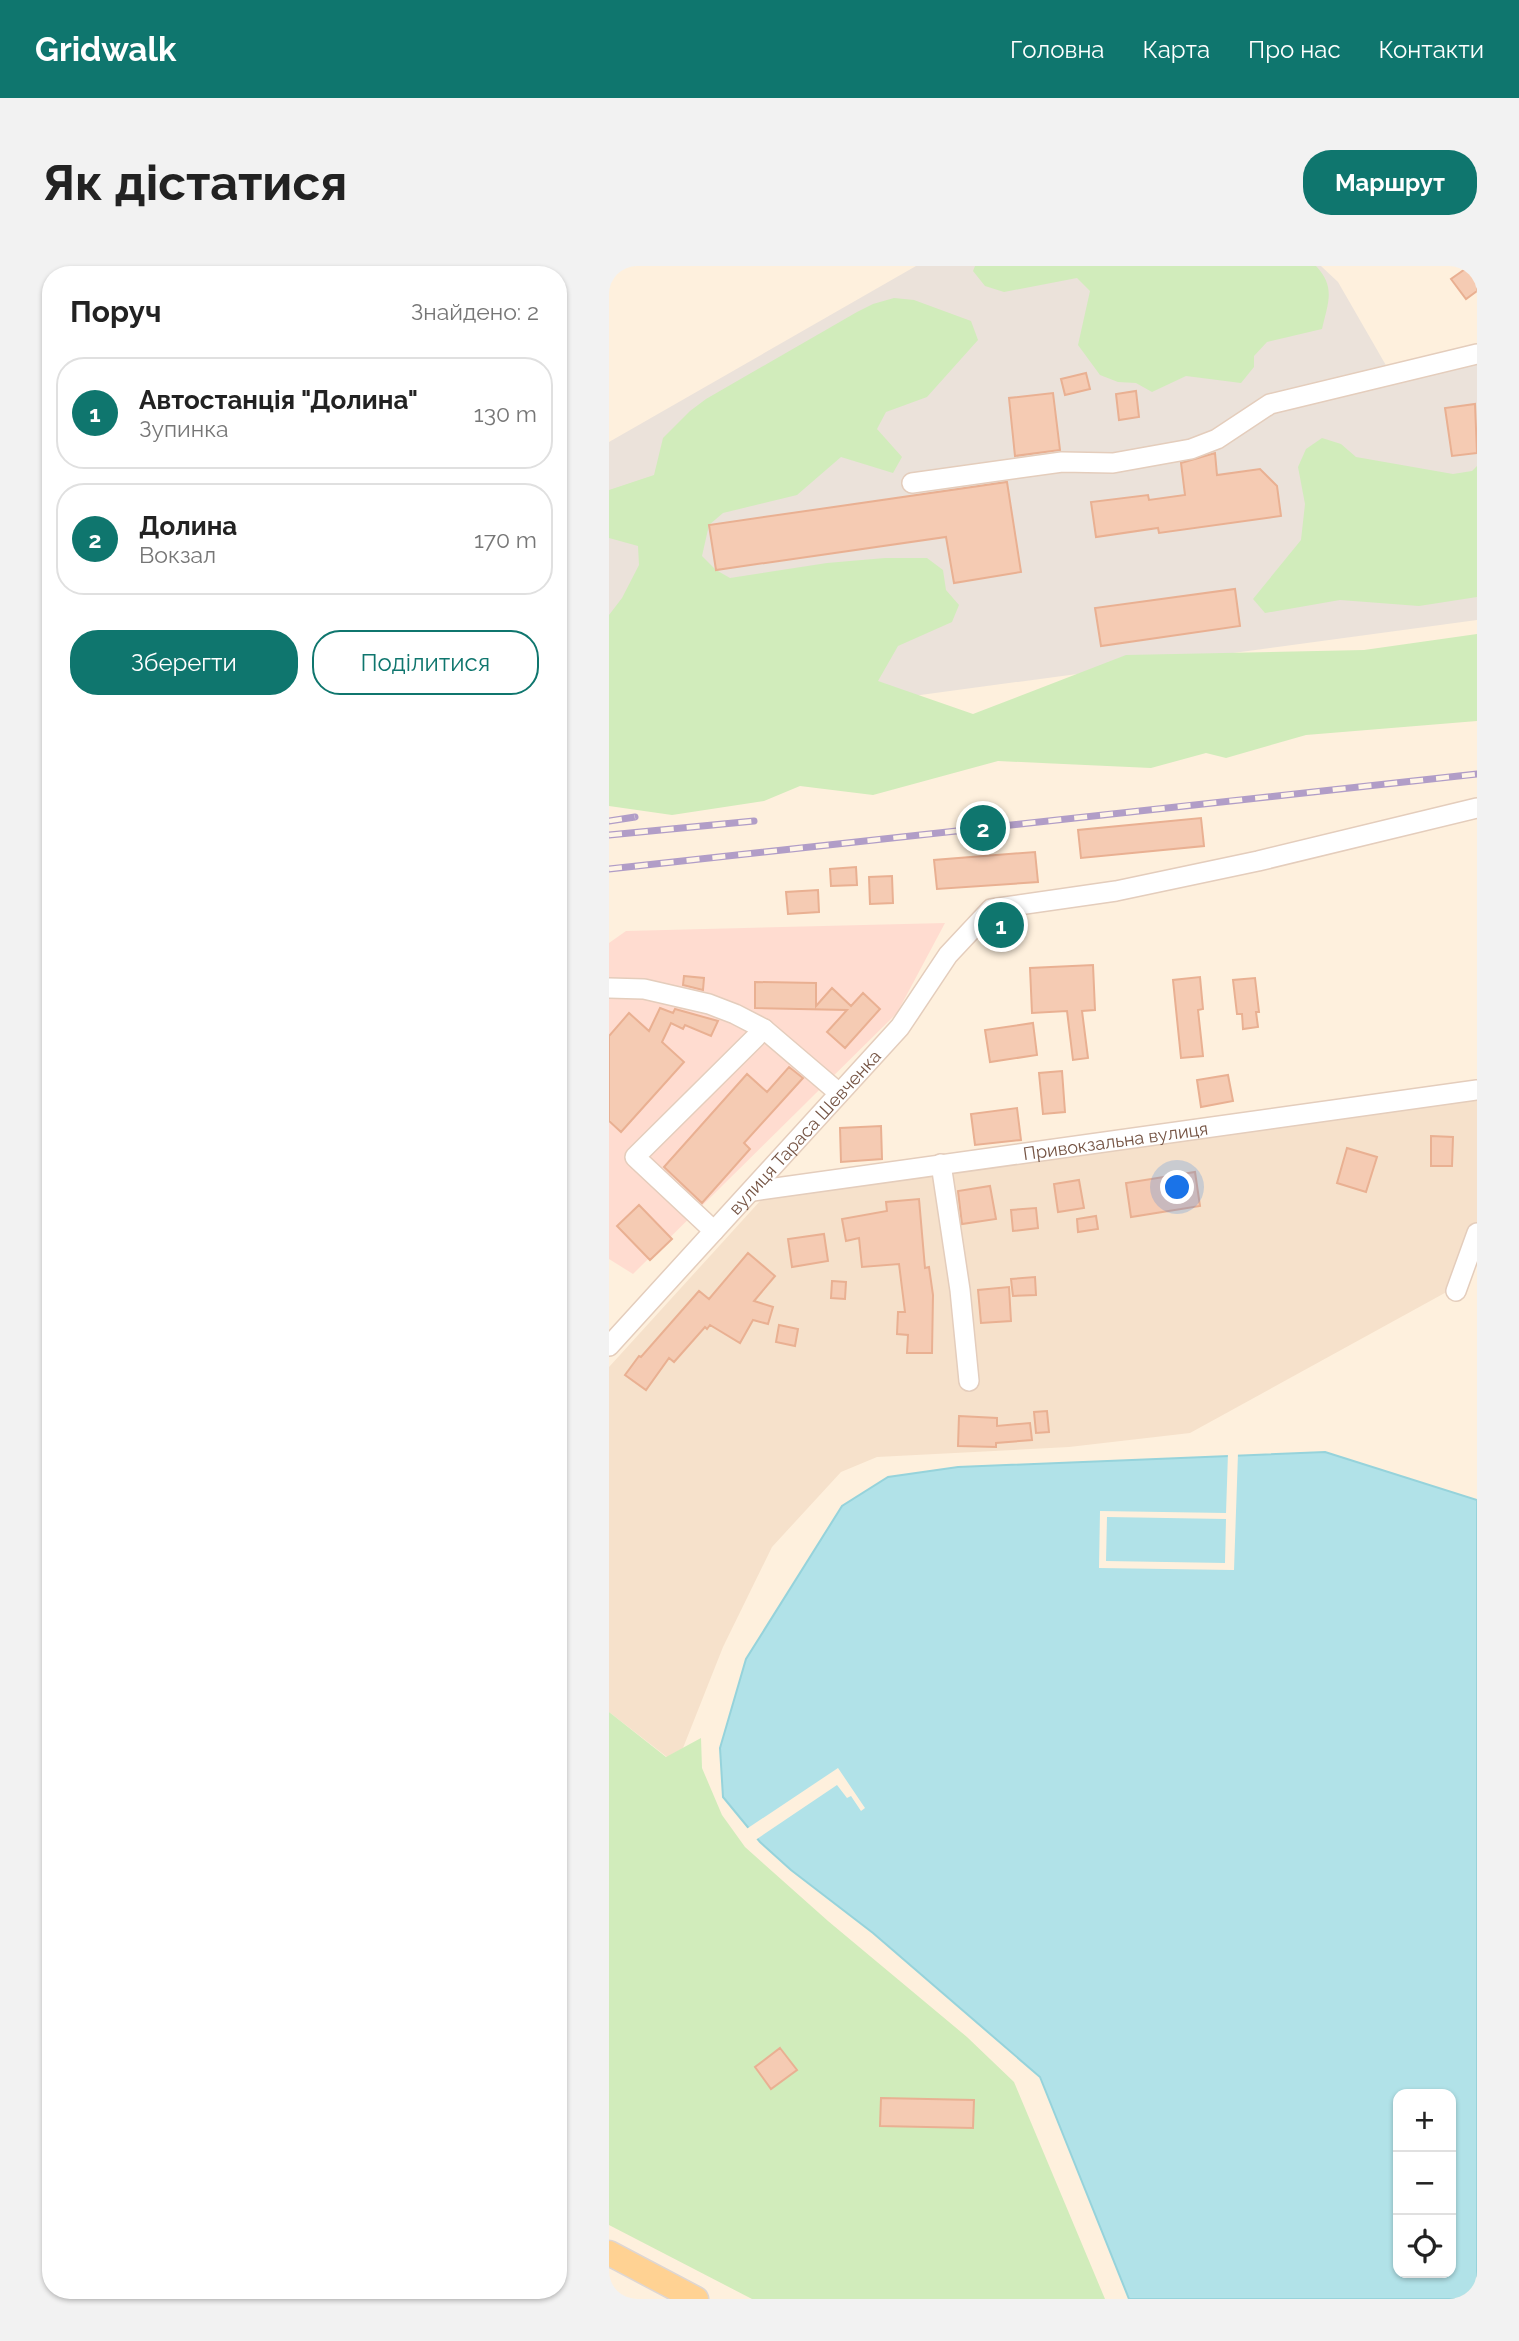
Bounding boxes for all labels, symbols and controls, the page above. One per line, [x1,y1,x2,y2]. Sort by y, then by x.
text: Gridwalk [35,30,176,69]
text: Головна [1010,35,1104,64]
text: Карта [1142,35,1210,64]
text: Про нас [1248,35,1341,64]
text: Контакти [1379,35,1484,64]
button: Маршрут [1303,150,1477,215]
text: Як дістатися [42,154,347,211]
text: Поруч [70,294,161,329]
text: Знайдено: 2 [411,298,539,325]
text: Автостанція "Долина" [139,385,418,415]
text: 1 [89,400,101,427]
text: 130 m [474,400,537,427]
text: Зупинка [139,415,229,442]
text: Долина [139,511,237,541]
text: 2 [89,526,101,553]
text: 170 m [474,526,537,553]
text: Вокзал [139,541,216,568]
button: Зберегти [70,630,298,695]
button: Поділитися [312,630,539,695]
pin: 2 [960,802,1006,854]
pin: 1 [978,899,1024,951]
street label: вулиця Тараса Шевченка [724,1045,885,1218]
street label: Привокзальна вулиця [1022,1117,1209,1164]
your location [1160,1170,1194,1204]
map controls [1393,2089,1456,2278]
button: + [1393,2089,1456,2152]
button: − [1393,2152,1456,2215]
button: locate [1393,2215,1456,2278]

